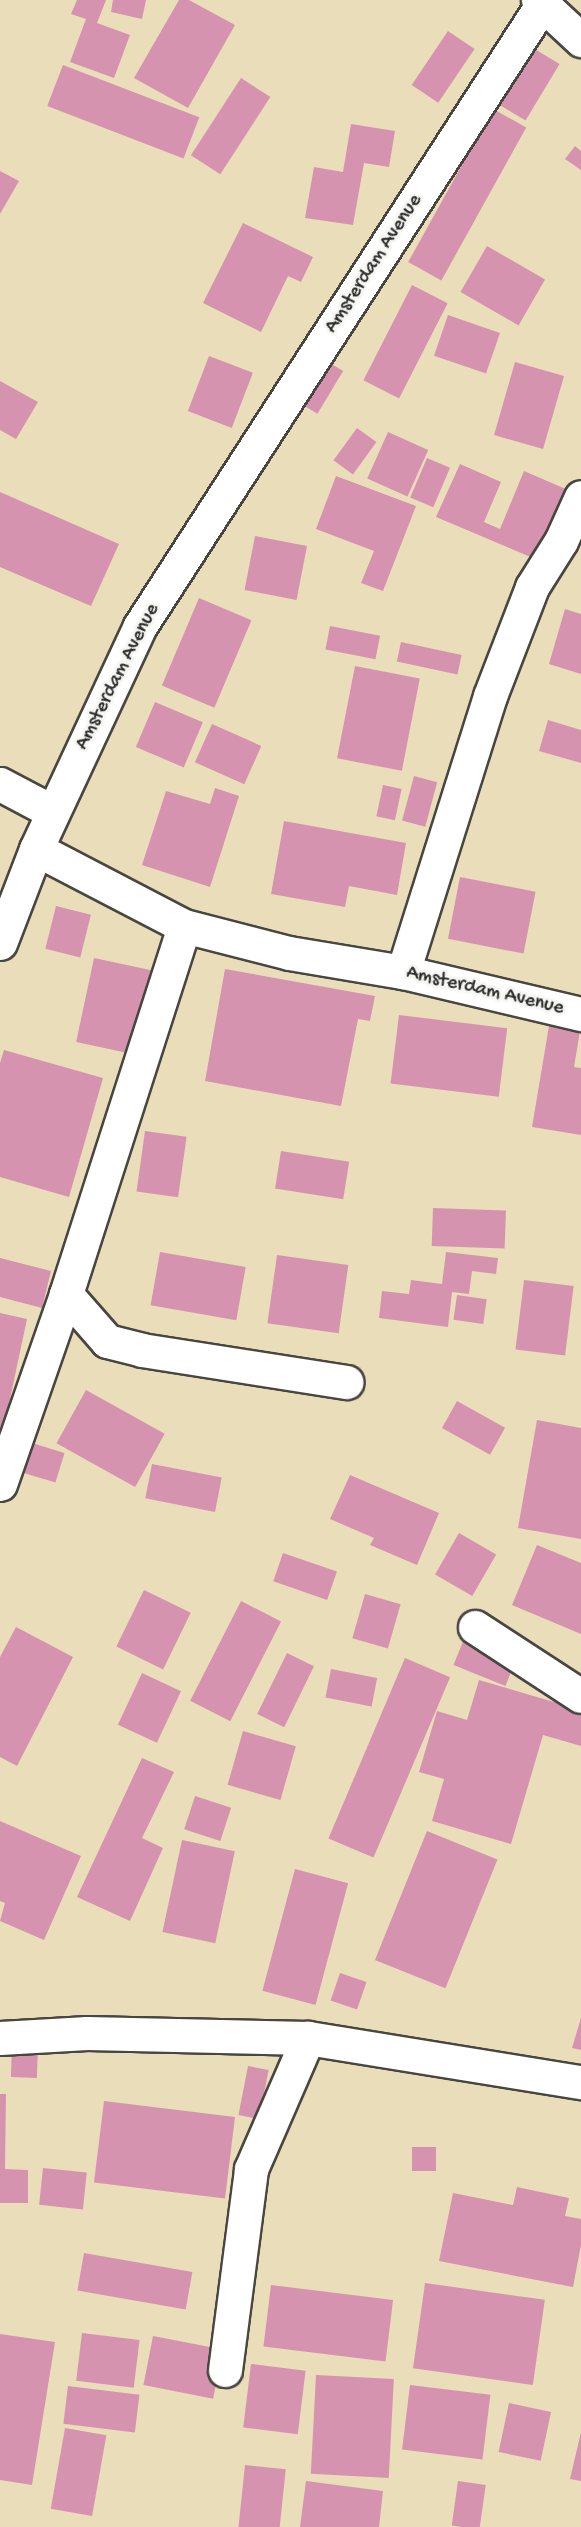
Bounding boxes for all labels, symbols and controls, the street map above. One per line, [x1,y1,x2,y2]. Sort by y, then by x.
street label: Amsterdam Avenue [320,190,428,338]
street label: Amsterdam Avenue [71,600,165,754]
street label: Amsterdam Avenue [404,961,566,1021]

